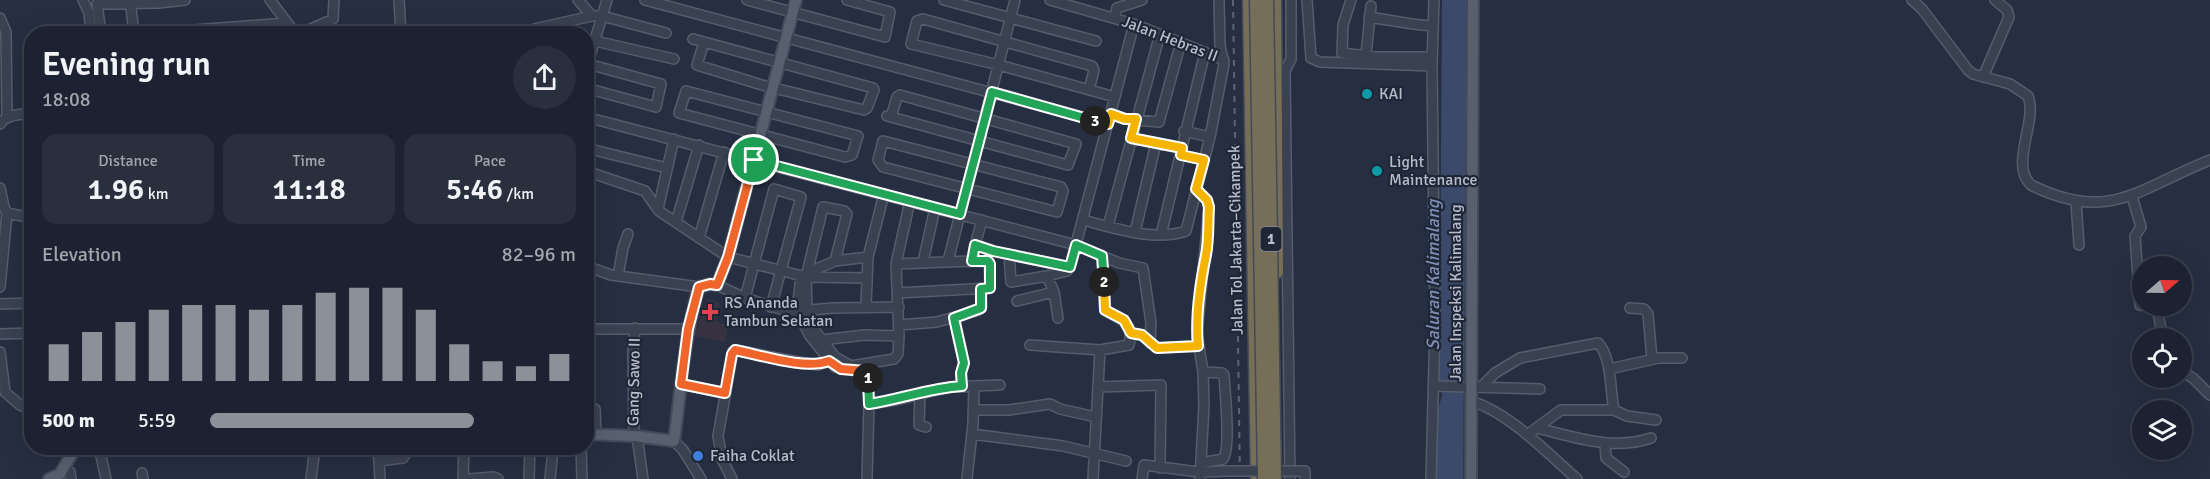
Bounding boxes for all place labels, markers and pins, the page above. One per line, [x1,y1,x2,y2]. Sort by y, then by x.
place label: KAI [1379,84,1403,104]
marker: KAI [1360,87,1374,101]
pin: 3 [1080,106,1110,136]
pin [728,134,779,185]
place label: Light Maintenance [1389,152,1478,190]
marker: Light Maintenance [1370,164,1384,178]
pin: 2 [1089,267,1119,297]
place label: RS Ananda Tambun Selatan [724,293,833,331]
marker: RS Ananda Tambun Selatan [701,303,719,321]
pin: 1 [853,363,883,393]
place label: Faiha Coklat [710,446,795,466]
marker: Faiha Coklat [691,449,705,463]

